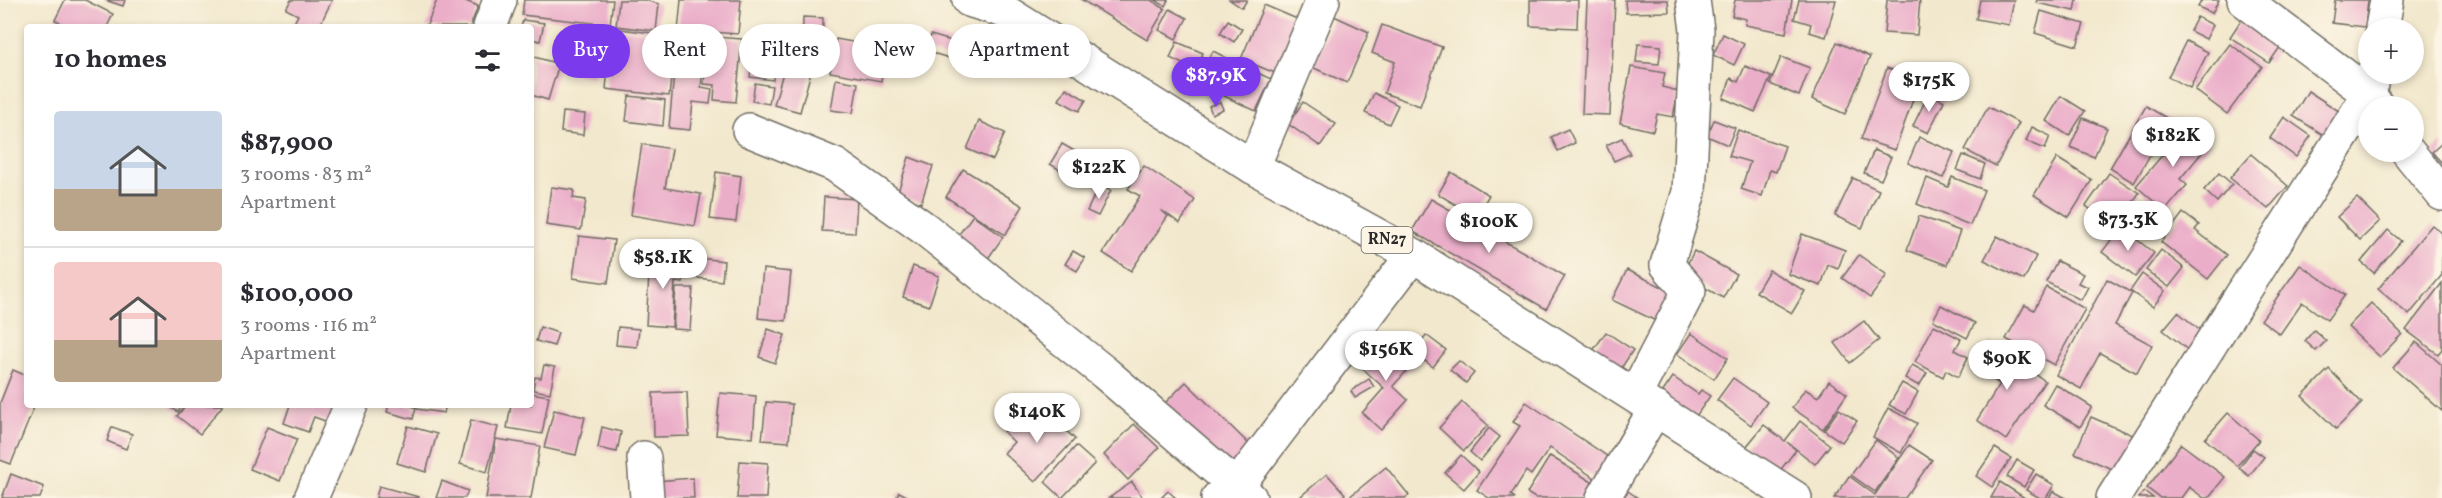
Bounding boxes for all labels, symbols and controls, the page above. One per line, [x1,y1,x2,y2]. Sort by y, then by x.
map controls [2358,18,2424,162]
button: + [2358,18,2424,84]
chip: Buy [552,24,630,78]
chip: Rent [642,24,727,78]
chip: Filters [739,24,840,78]
chip: New [852,24,936,78]
chip: Apartment [948,24,1091,78]
text: 10 homes [54,42,167,78]
icon: filters [471,44,504,77]
pin: $87.9K [1167,57,1265,108]
text: $87.9K [1186,62,1246,90]
pin: $175K [1887,62,1971,113]
text: $175K [1903,67,1955,95]
button: − [2358,96,2424,162]
pin: $182K [2131,117,2215,168]
text: $182K [2146,122,2200,150]
text: $87,900 [240,125,333,161]
icon: home [102,135,174,207]
pin: $122K [1057,149,1141,200]
text: $122K [1072,154,1126,182]
text: 3 rooms · 83 m² [240,161,372,189]
text: Apartment [240,189,336,217]
pin: $73.3K [2079,201,2177,252]
pin: $100K [1447,203,1531,254]
text: $73.3K [2098,206,2158,234]
text: $100K [1460,208,1518,236]
road number: RN27 [1362,227,1412,253]
pin: $58.1K [614,239,712,290]
text: $58.1K [633,244,693,272]
text: $100,000 [240,276,353,312]
icon: home [102,286,174,358]
text: 3 rooms · 116 m² [240,312,377,340]
pin: $156K [1344,331,1428,382]
text: $156K [1359,336,1413,364]
text: Apartment [240,340,336,368]
pin: $90K [1971,340,2043,391]
text: $90K [1982,345,2032,373]
pin: $140K [995,393,1079,444]
text: $140K [1008,398,1066,426]

